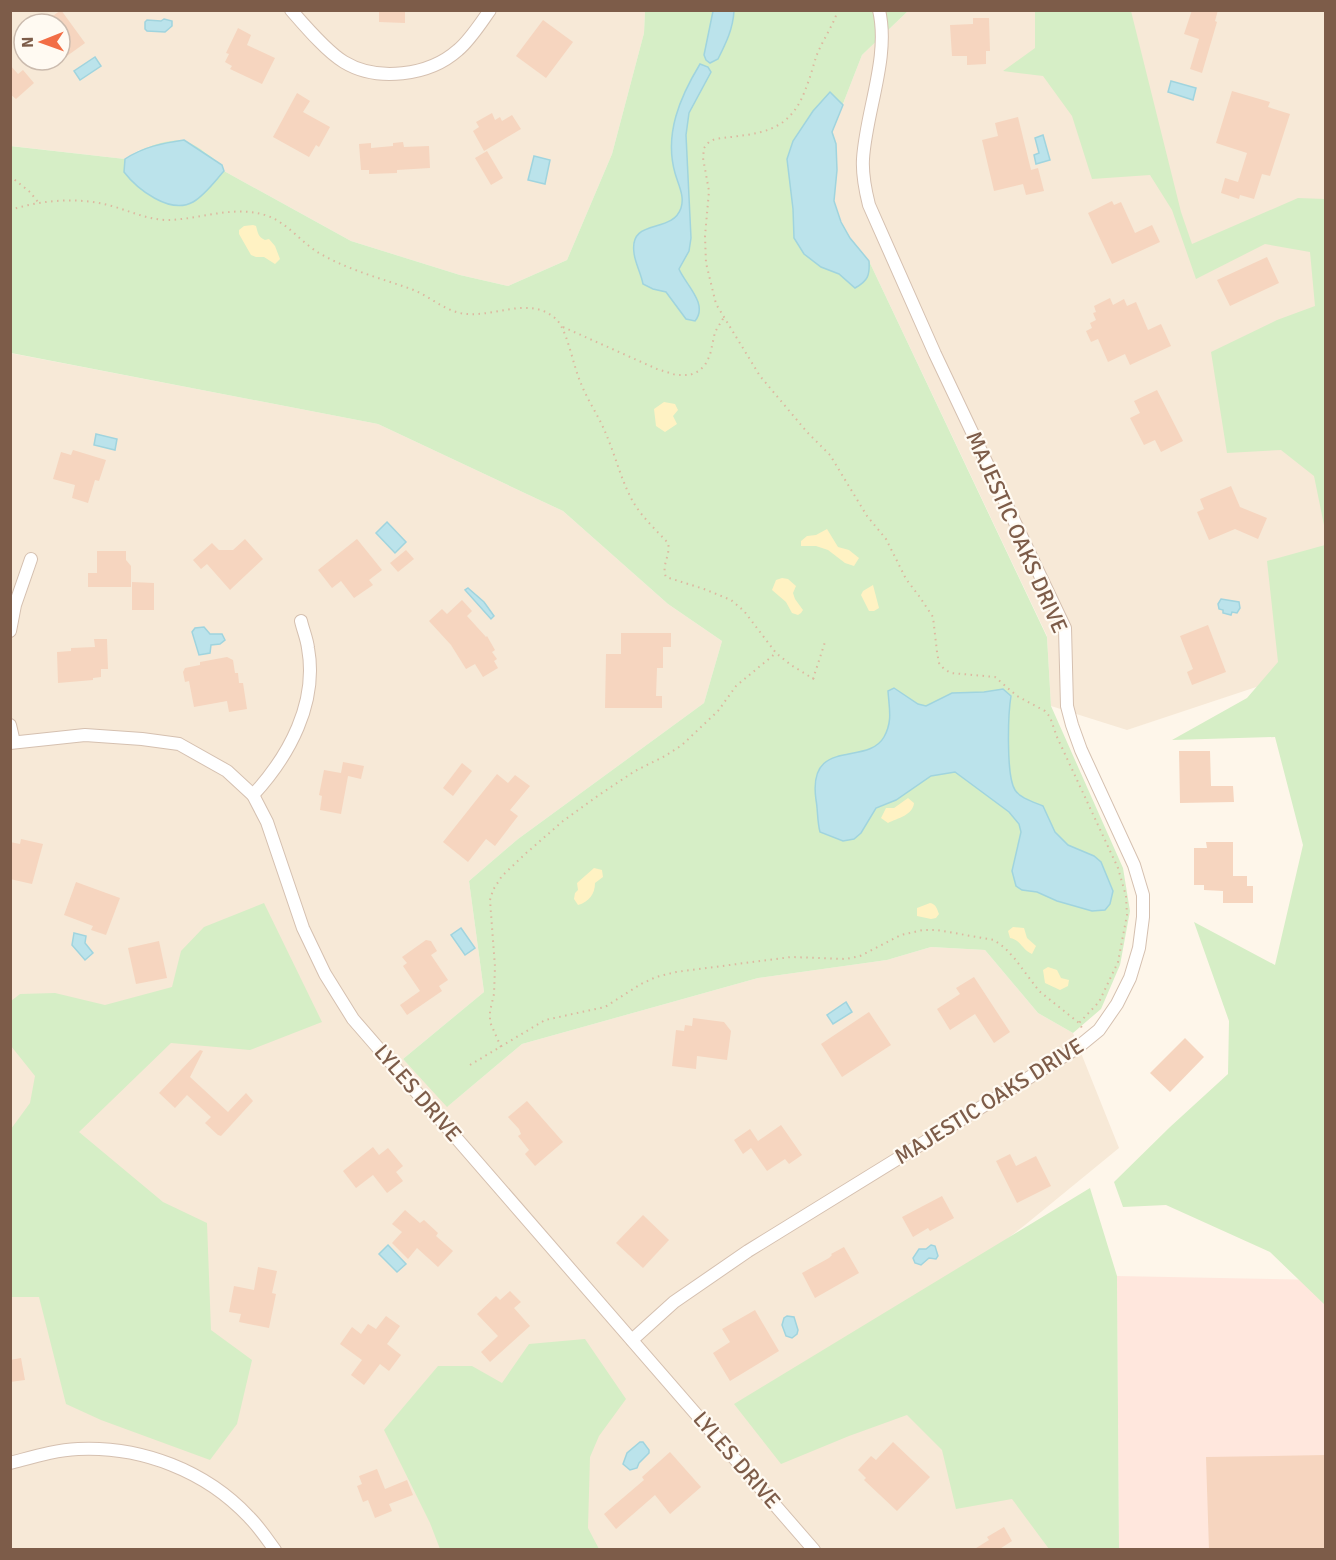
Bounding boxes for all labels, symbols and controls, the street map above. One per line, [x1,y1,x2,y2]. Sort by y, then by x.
north arrow [12,12,72,72]
text: N [18,37,38,48]
street label: MAJESTIC OAKS DRIVE [960,427,1074,637]
street label: MAJESTIC OAKS DRIVE [889,1032,1089,1170]
street label: LYLES DRIVE [368,1039,468,1147]
street label: LYLES DRIVE [687,1406,787,1514]

